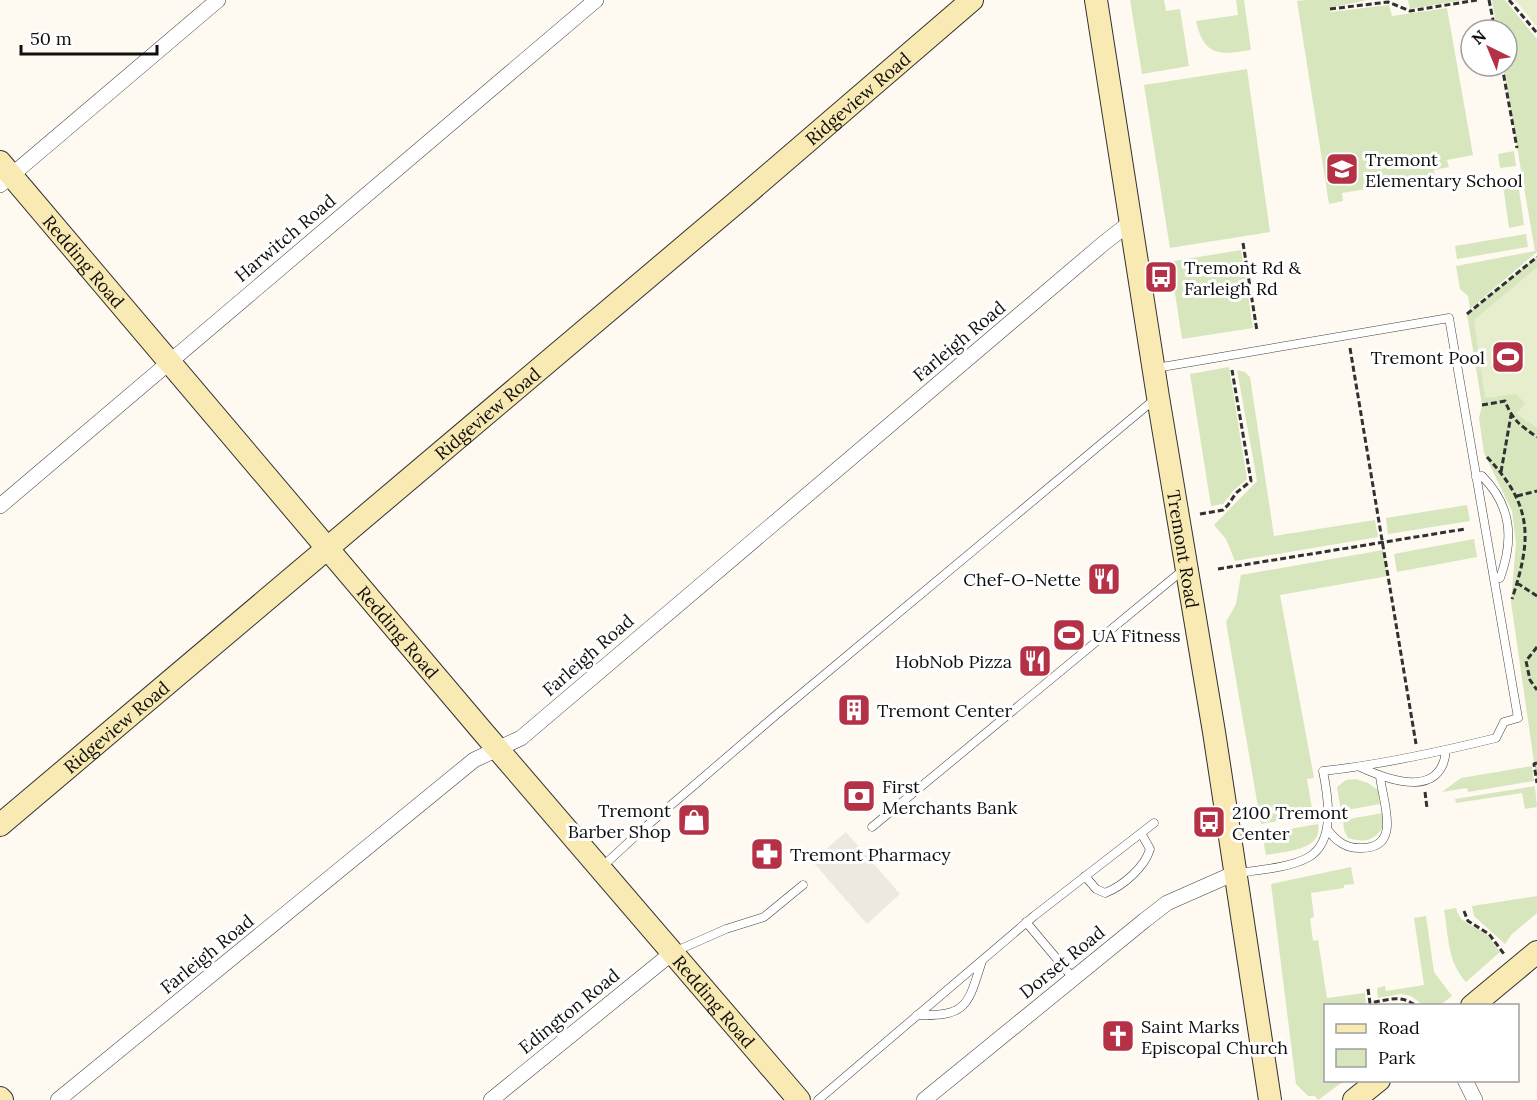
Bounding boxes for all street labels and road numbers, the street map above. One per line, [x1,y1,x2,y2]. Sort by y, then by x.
street label: Ridgeview Road [800,47,915,150]
street label: Harwitch Road [230,189,340,287]
street label: Redding Road [38,210,130,313]
street label: Farleigh Road [908,296,1010,386]
street label: Ridgeview Road [430,362,545,464]
street label: Tremont Road [1162,488,1205,610]
street label: Redding Road [352,581,444,683]
street label: Farleigh Road [538,609,639,701]
street label: Ridgeview Road [58,675,174,778]
street label: Farleigh Road [156,909,259,999]
street label: Dorset Road [1015,920,1109,1003]
street label: Redding Road [668,950,760,1052]
street label: Edington Road [514,963,624,1059]

